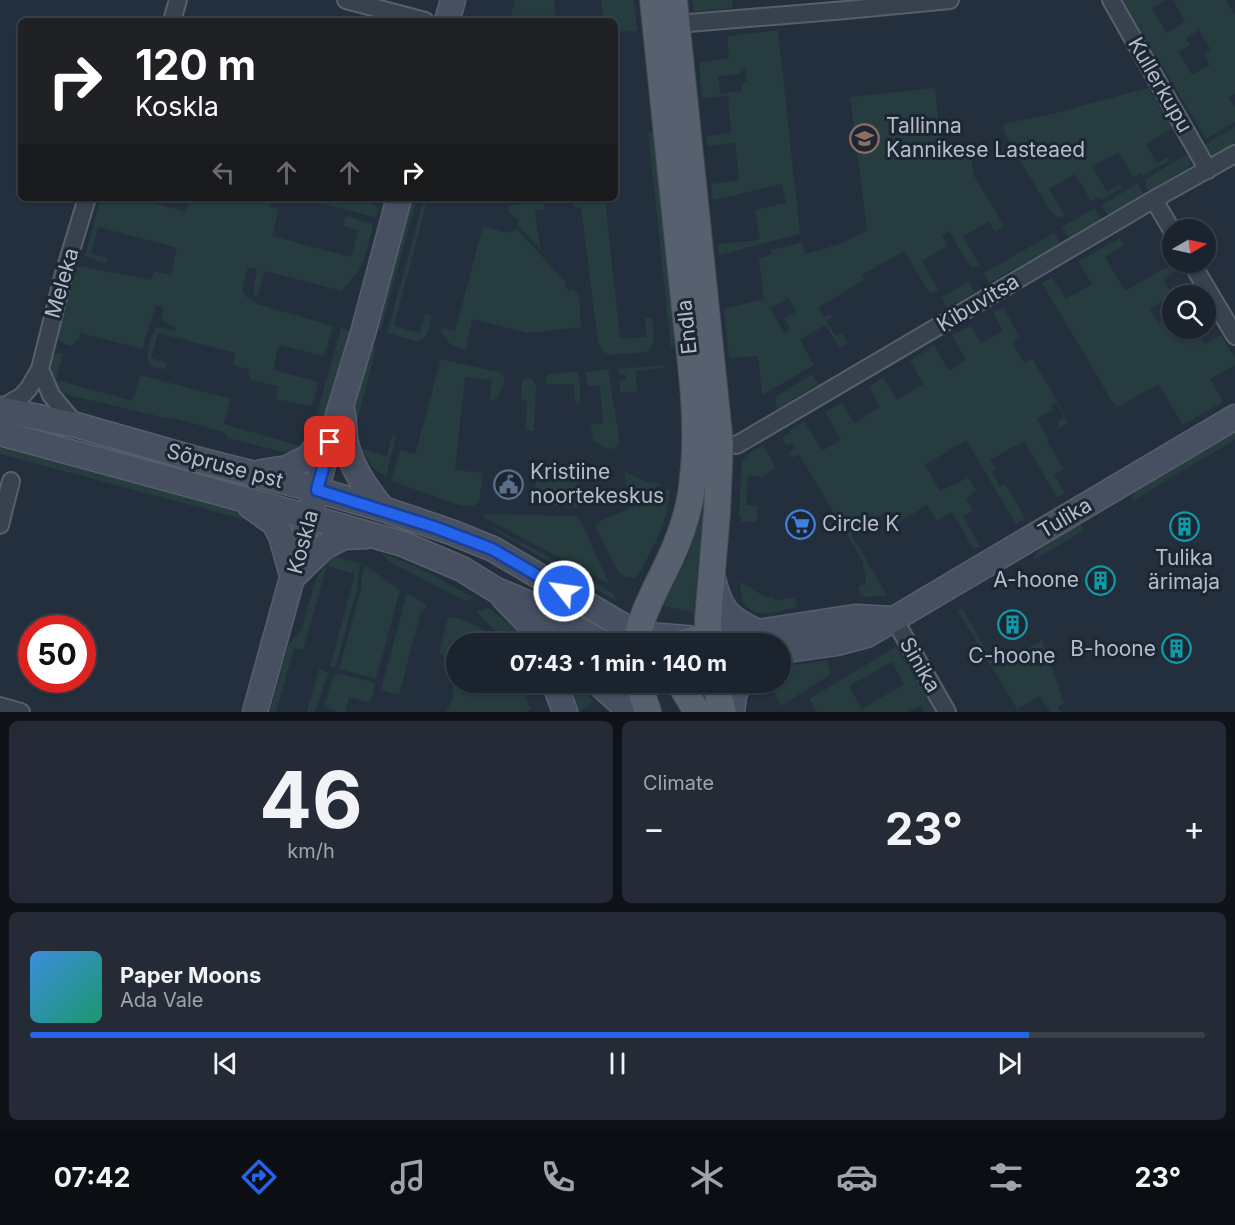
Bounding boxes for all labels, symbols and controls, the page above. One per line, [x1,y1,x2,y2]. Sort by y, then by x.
street label: Kullerkupu [1123,33,1198,137]
text: 120 m [135,39,256,90]
icon: right [36,42,114,120]
text: Koskla [135,90,219,123]
place label: Tallinna Kannikese Lasteaed [886,113,1085,162]
school or university icon: Tallinna Kannikese Lasteaed [849,122,881,154]
icon: left [207,156,240,189]
icon: ahead [270,156,303,189]
icon: ahead [333,156,366,189]
icon: right [396,156,429,189]
north arrow [1162,219,1216,273]
map controls [1162,219,1216,339]
street label: Meleka [40,245,83,321]
street label: Kibuvitsa [932,268,1023,337]
button: search [1162,285,1216,339]
street label: Endla [671,299,702,356]
pin [304,416,355,467]
icon: arrive [313,425,346,458]
street label: Sõpruse pst [164,438,286,493]
place label: Kristiine noortekeskus [530,459,664,508]
public building icon: Kristiine noortekeskus [493,468,525,500]
street label: Tulika [1033,492,1096,543]
street label: Koskla [282,507,323,577]
supermarket icon: Circle K [785,508,817,540]
place label: Circle K [822,511,899,536]
building icon: Tulika ärimaja [1168,511,1200,543]
place label: Tulika ärimaja [1148,545,1220,594]
position arrow [532,559,596,623]
building icon: A-hoone [1084,564,1116,596]
place label: A-hoone [993,567,1079,592]
building icon: C-hoone [996,609,1028,641]
speed limit sign: 50 [18,615,96,693]
street label: Sinika [895,633,946,697]
building icon: B-hoone [1161,633,1193,665]
place label: B-hoone [1070,636,1156,661]
place label: C-hoone [968,643,1056,668]
text: 07:43 · 1 min · 140 m [510,650,727,676]
text: 46 [259,752,363,847]
text: Climate [643,771,714,795]
text: 23° [885,801,963,856]
text: − [643,808,665,848]
text: + [1183,808,1205,848]
text: km/h [287,839,335,863]
text: Paper Moons [120,962,261,988]
text: Ada Vale [120,988,203,1012]
icon: previous [209,1047,242,1080]
icon: pause [601,1047,634,1080]
icon: next [993,1047,1026,1080]
icon: directions [238,1156,280,1198]
icon: music [387,1156,429,1198]
icon: phone [537,1156,579,1198]
icon: climate [686,1156,728,1198]
icon: car [836,1156,878,1198]
icon: filters [985,1156,1027,1198]
text: 07:42 [54,1161,130,1194]
text: 23° [1135,1161,1181,1194]

